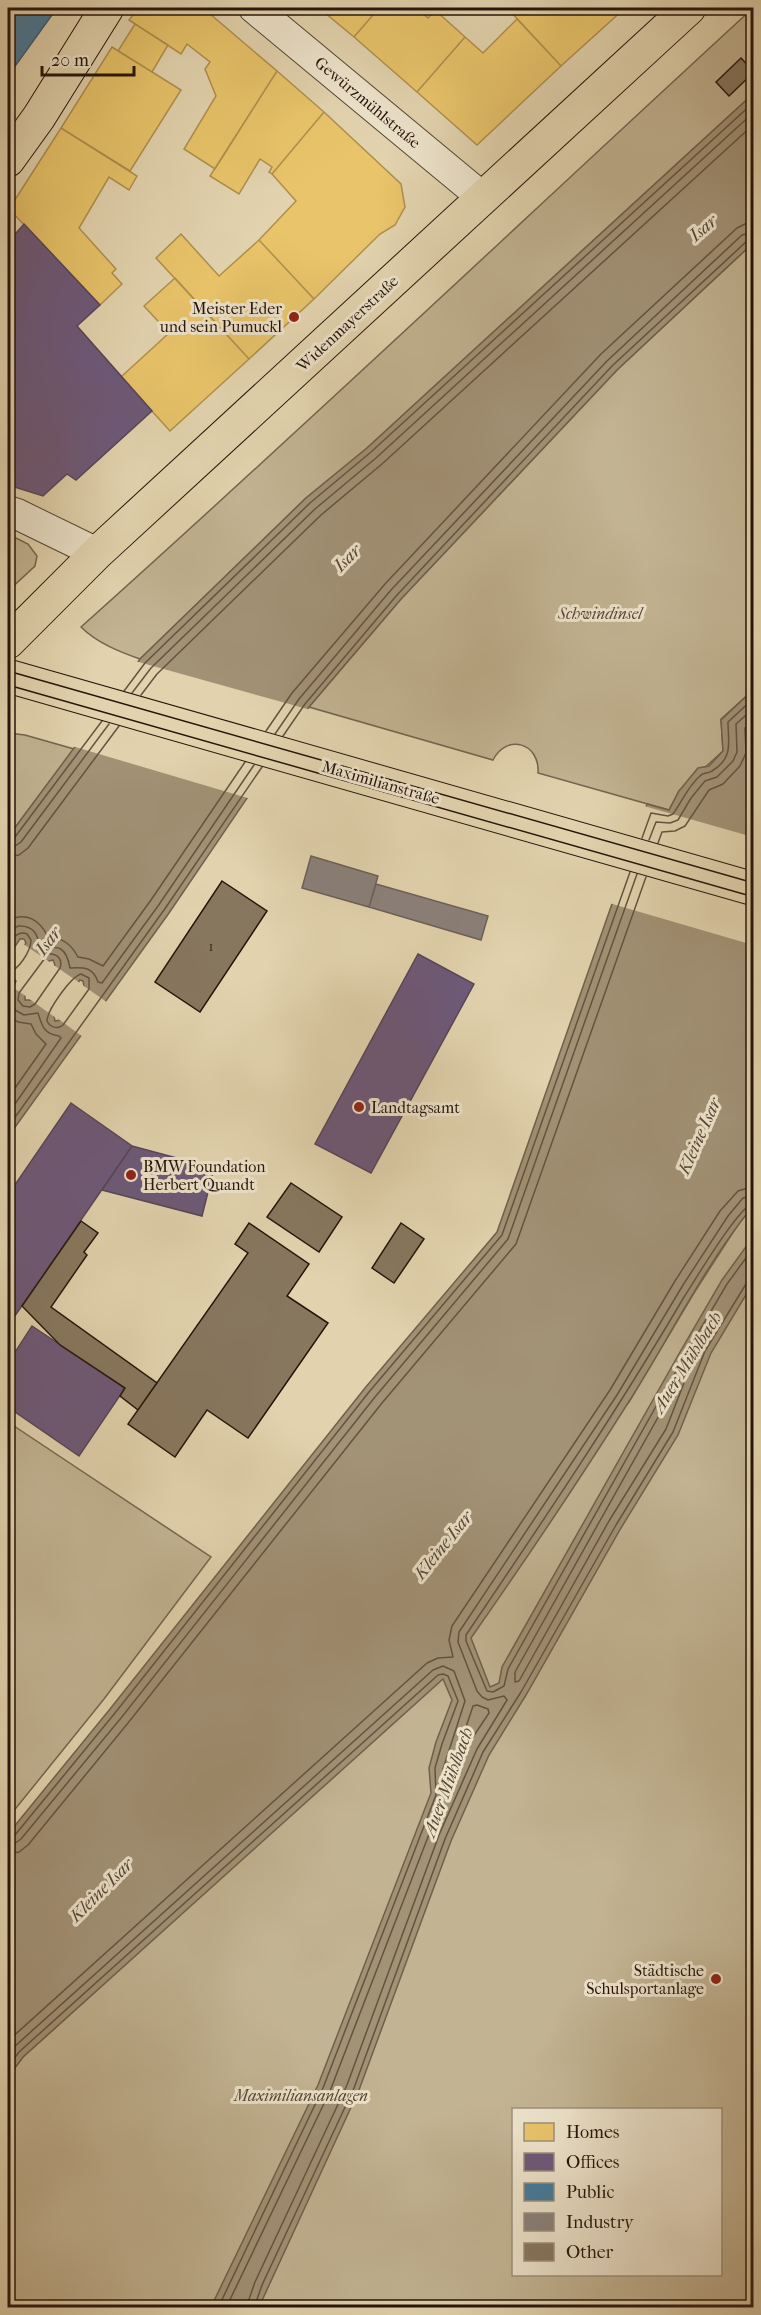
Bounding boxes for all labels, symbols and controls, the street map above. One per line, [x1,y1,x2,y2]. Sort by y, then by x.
scale bar [42,39,134,77]
text: 20 m [51,50,89,71]
street label: Gewürzmühlstraße [311,53,424,152]
water label: Isar [684,209,723,247]
street label: Widenmayerstraße [292,271,402,376]
place label: Meister Eder und sein Pumuckl [159,299,283,336]
marker: Meister Eder und sein Pumuckl [287,310,301,324]
water label: Isar [329,539,367,577]
park label: Schwindinsel [557,604,644,623]
street label: Maximilianstraße [320,757,442,808]
water label: Isar [30,921,67,960]
house number: 1 [209,938,214,955]
water label: Kleine Isar [673,1093,726,1179]
place label: Landtagsamt [371,1098,460,1117]
marker: Landtagsamt [352,1100,366,1114]
place label: BMW Foundation Herbert Quandt [143,1157,266,1194]
marker: BMW Foundation Herbert Quandt [124,1168,138,1182]
water label: Auer Mühlbach [647,1308,727,1418]
water label: Kleine Isar [408,1506,478,1585]
water label: Auer Mühlbach [418,1725,478,1841]
water label: Kleine Isar [64,1853,139,1928]
place label: Städtische Schulsportanlage [586,1961,704,1998]
marker: Städtische Schulsportanlage [709,1972,723,1986]
park label: Maximiliansanlagen [233,2086,368,2105]
legend [512,2108,722,2276]
text: Homes [566,2122,620,2143]
text: Offices [566,2152,620,2173]
text: Public [566,2182,614,2203]
text: Industry [566,2212,635,2233]
text: Other [566,2242,614,2263]

